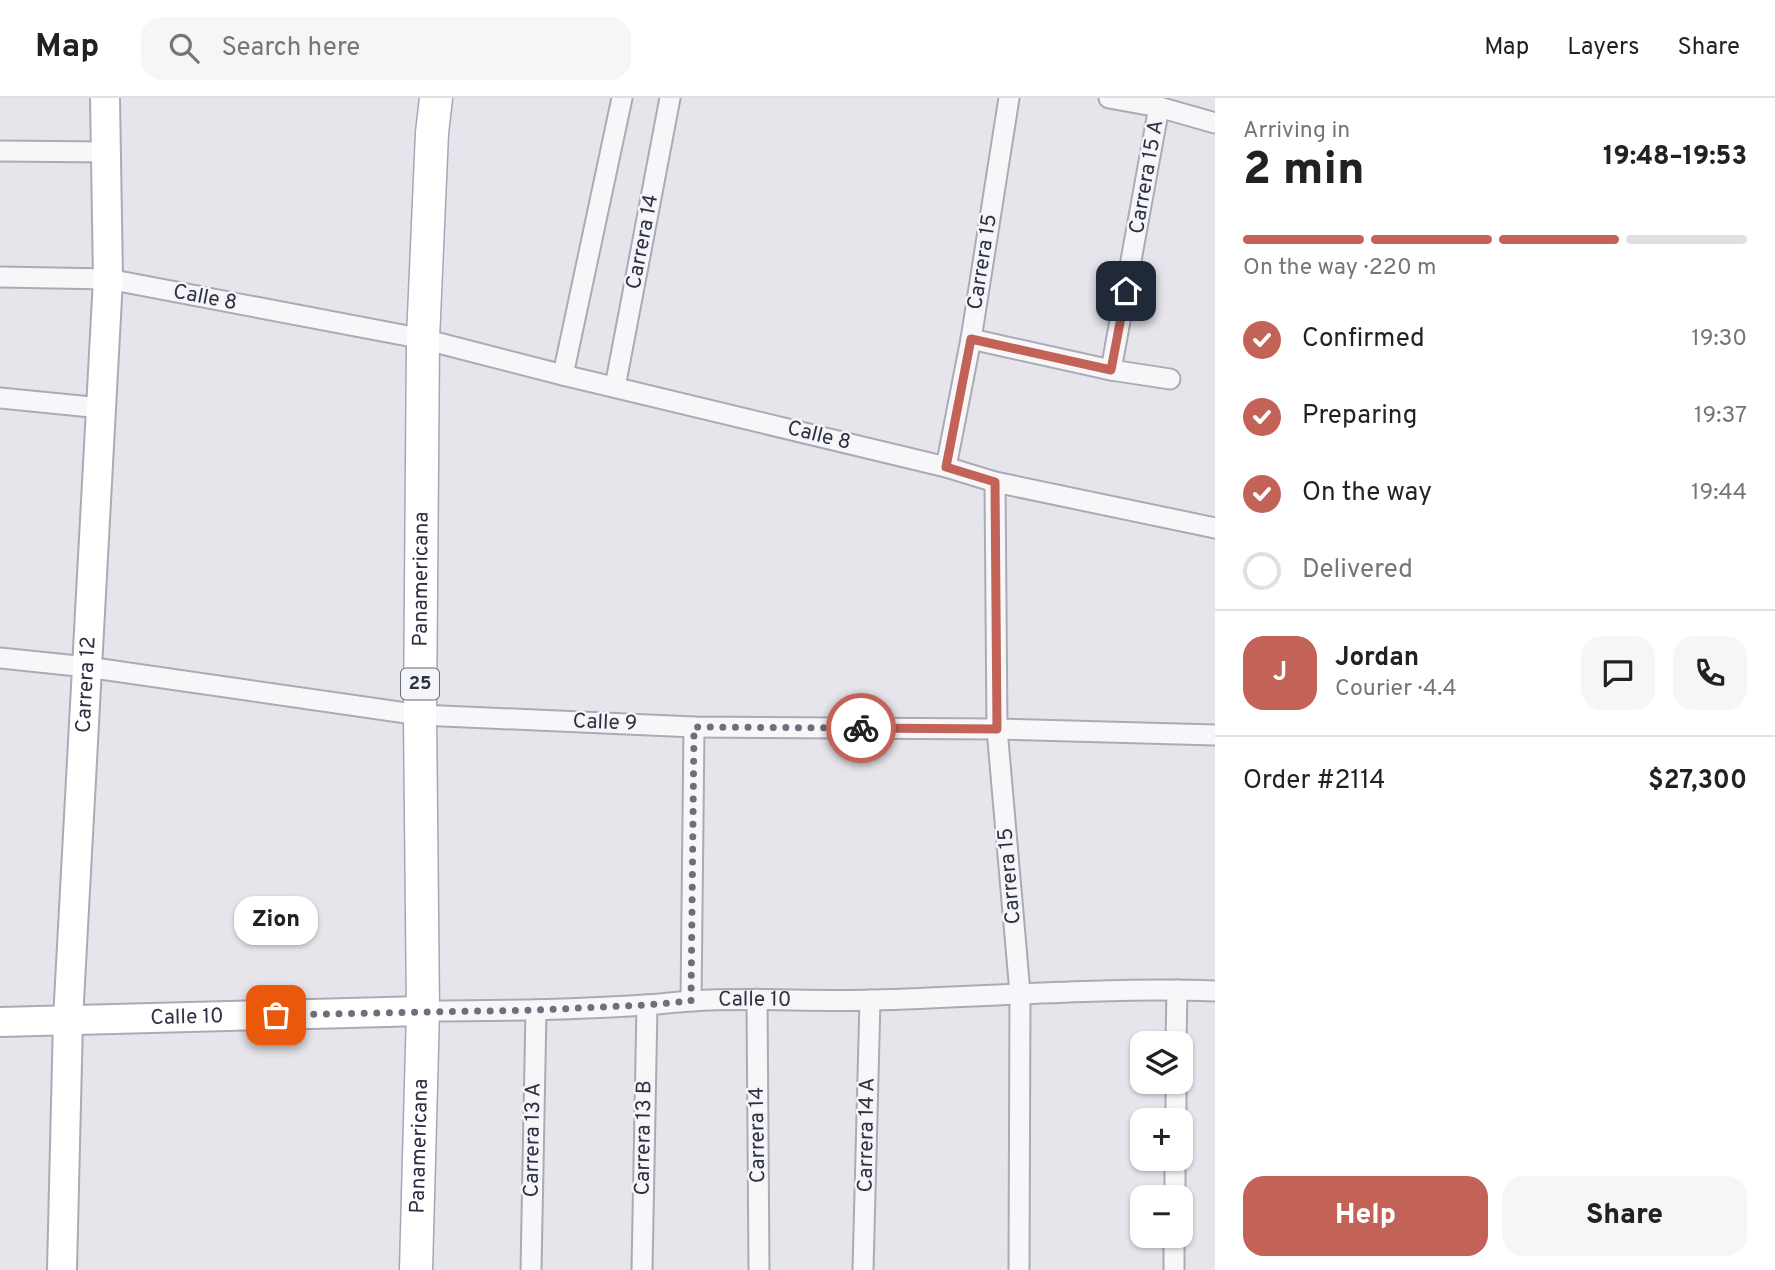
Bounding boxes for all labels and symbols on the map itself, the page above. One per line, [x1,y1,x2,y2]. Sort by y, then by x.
street label: Carrera 15 A [1124,118,1170,236]
street label: Carrera 14 [621,192,665,292]
street label: Carrera 15 [962,212,1004,312]
pin [1096,261,1156,321]
street label: Calle 8 [171,279,239,317]
street label: Calle 8 [784,415,854,457]
street label: Panamericana [407,511,435,647]
street label: Carrera 12 [70,636,102,734]
road number: 25 [401,668,439,699]
courier [826,693,896,763]
street label: Calle 9 [572,708,638,738]
street label: Carrera 15 [992,827,1028,925]
callout: Zion [234,896,318,945]
pin [246,985,306,1045]
street label: Calle 10 [718,986,792,1013]
street label: Calle 10 [150,1003,224,1032]
street label: Carrera 14 A [853,1077,881,1193]
street label: Panamericana [404,1078,435,1214]
street label: Carrera 13 B [629,1080,659,1196]
street label: Carrera 13 A [519,1082,547,1198]
street label: Carrera 14 [744,1087,772,1183]

